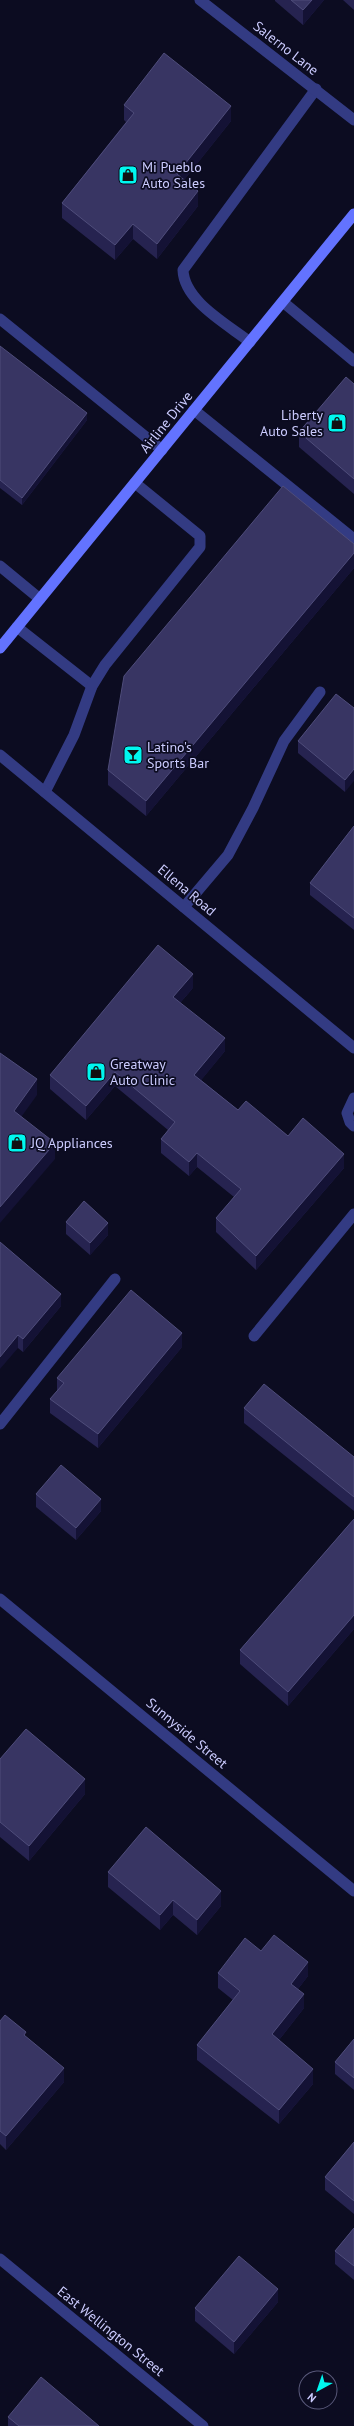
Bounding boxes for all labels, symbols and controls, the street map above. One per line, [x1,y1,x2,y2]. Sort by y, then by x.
street label: Salerno Lane [250,17,322,79]
place label: Mi Pueblo Auto Sales [142,158,205,192]
shop icon: Mi Pueblo Auto Sales [117,164,139,186]
street label: Airline Drive [136,387,196,457]
place label: Liberty Auto Sales [260,406,323,440]
shop icon: Liberty Auto Sales [326,412,348,434]
place label: Latino's Sports Bar [147,738,209,772]
bar icon: Latino's Sports Bar [122,744,144,766]
street label: Ellena Road [154,860,220,920]
place label: Greatway Auto Clinic [110,1055,175,1089]
shop icon: Greatway Auto Clinic [85,1061,107,1083]
shop icon: JQ Appliances [6,1132,28,1154]
place label: JQ Appliances [30,1134,113,1152]
street label: Sunnyside Street [143,1694,232,1772]
street label: East Wellington Street [54,2282,169,2380]
north arrow [298,2370,338,2410]
text: N [304,2390,319,2405]

